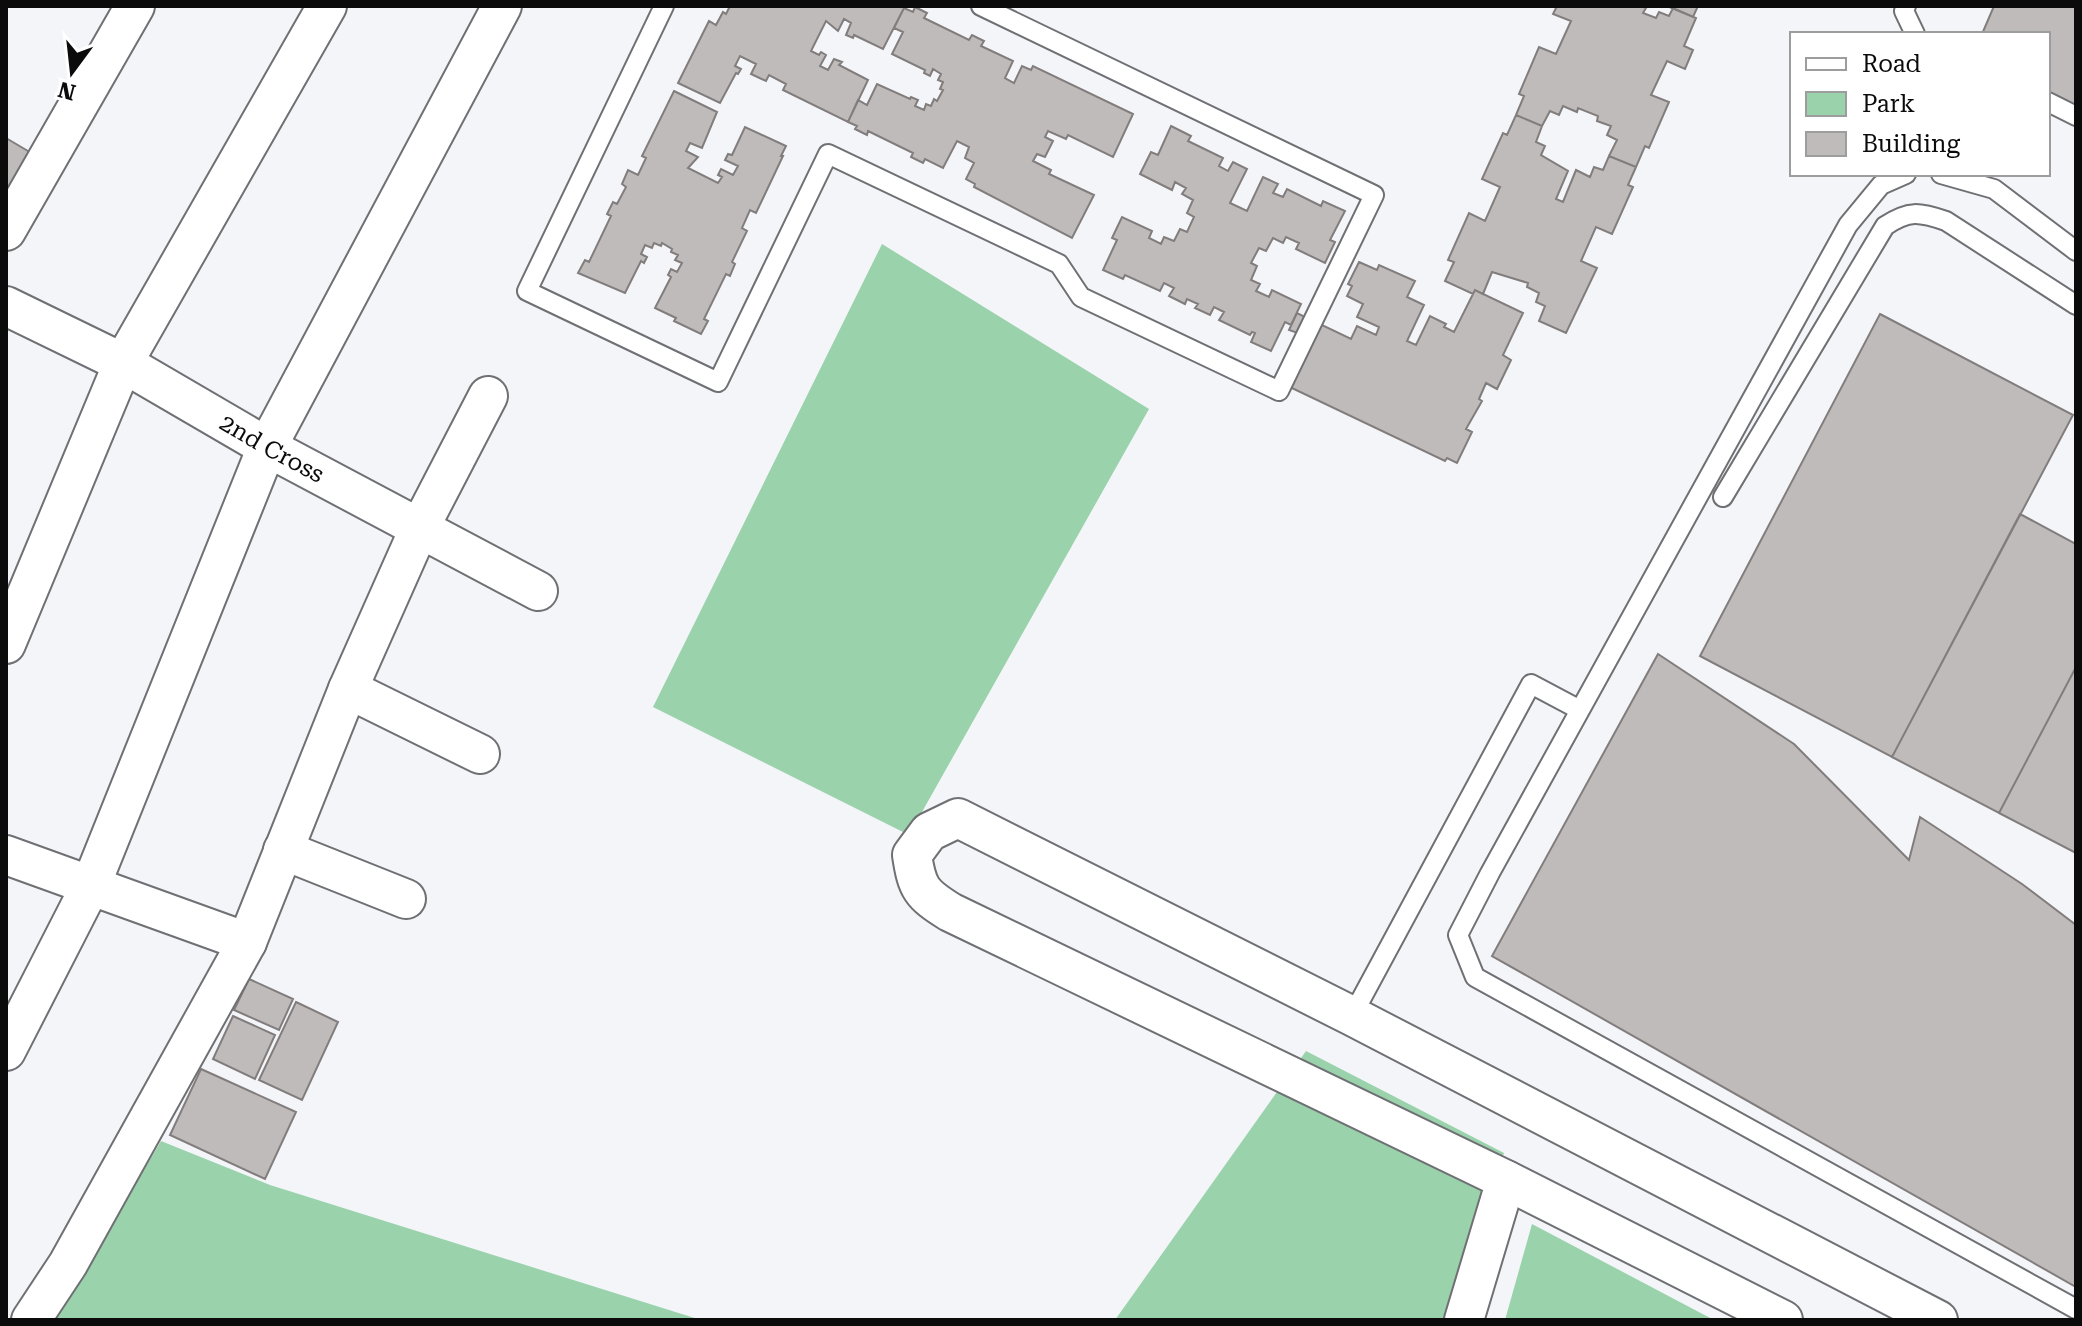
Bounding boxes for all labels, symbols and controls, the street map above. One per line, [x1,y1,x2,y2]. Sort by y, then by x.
north arrow [32,32,112,112]
legend [1790,32,2050,176]
text: Road [1862,50,1921,78]
text: N [55,77,78,105]
text: Park [1862,90,1915,118]
text: Building [1862,130,1960,158]
street label: 2nd Cross [215,409,329,489]

